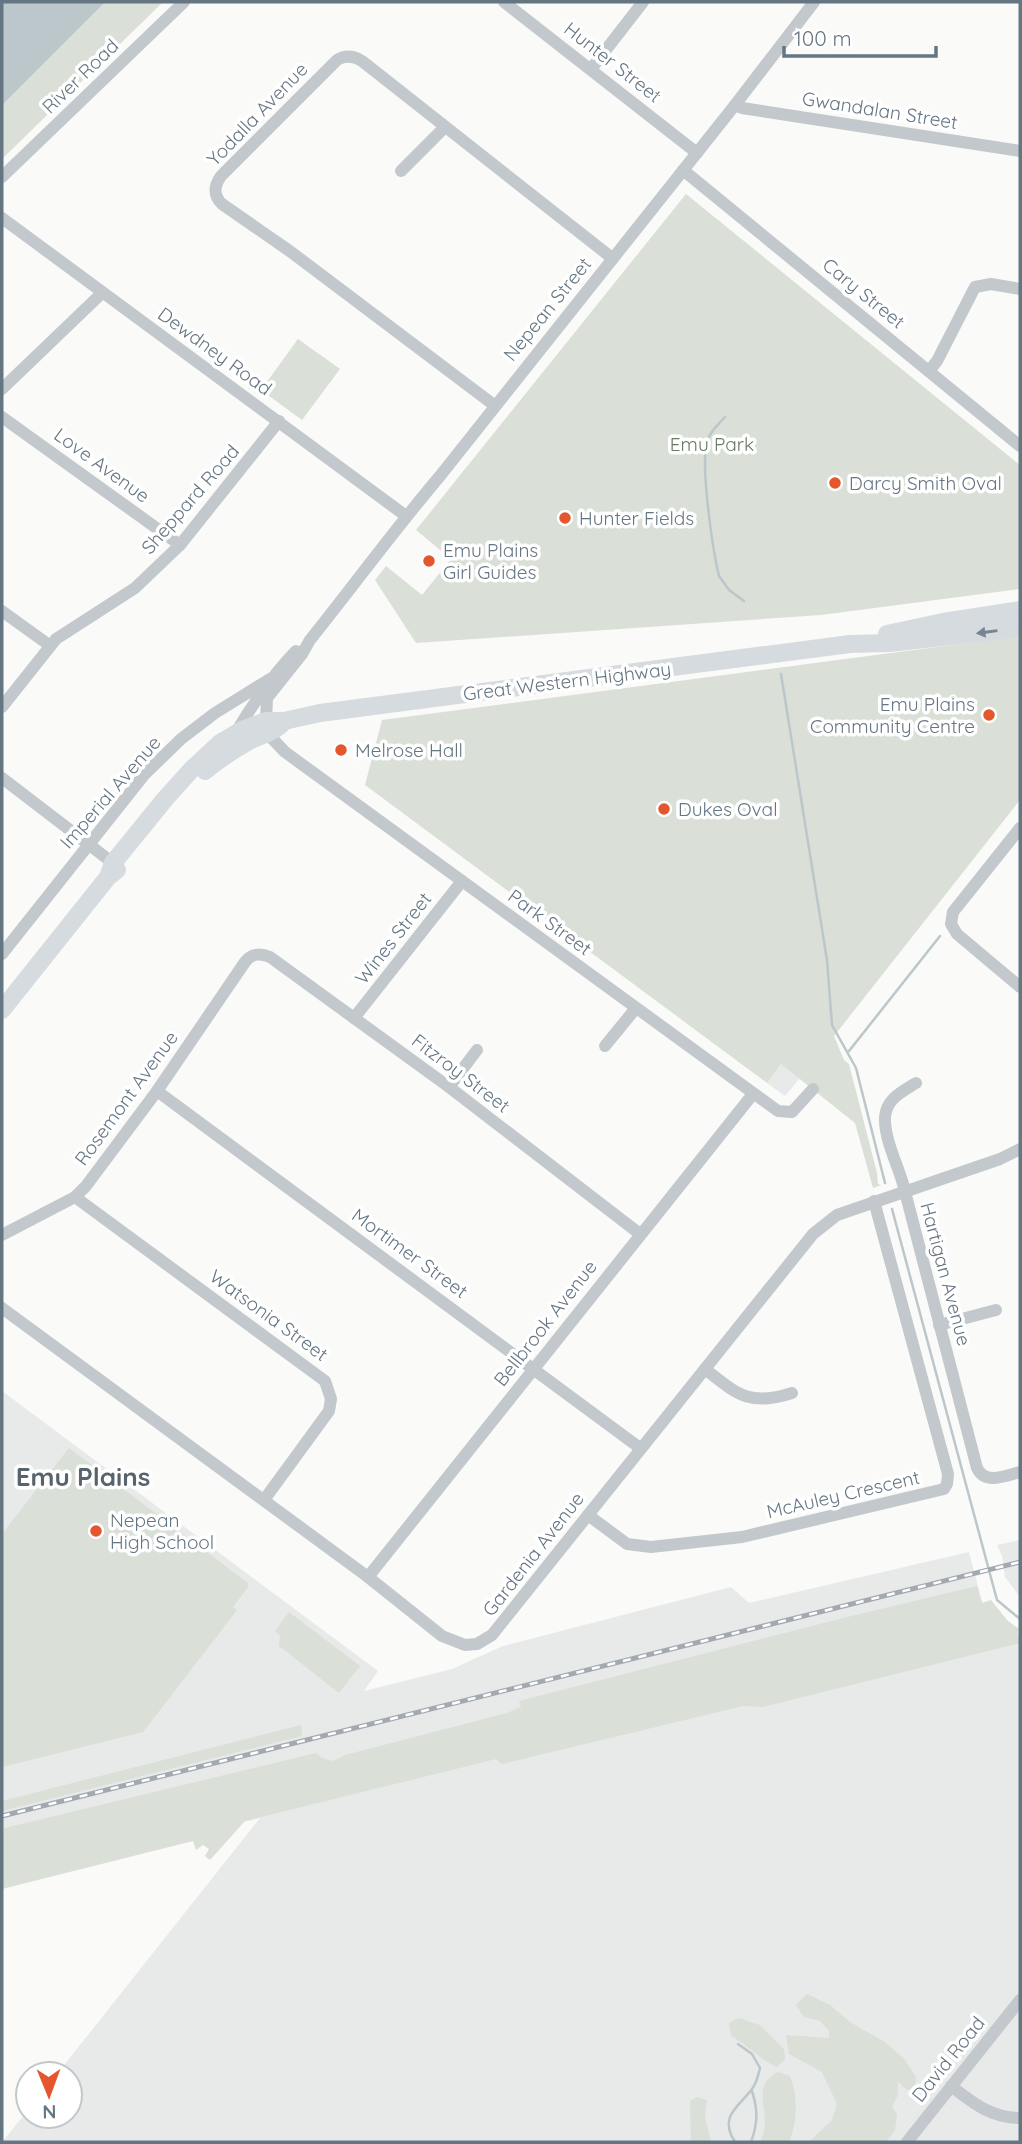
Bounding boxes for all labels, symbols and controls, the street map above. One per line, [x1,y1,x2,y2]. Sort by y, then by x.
scale bar [784,14,936,58]
street label: Hunter Street [560,17,666,107]
text: 100 m [794,25,852,51]
street label: River Road [37,34,123,118]
street label: Yodalla Avenue [202,57,312,171]
street label: Gwandalan Street [801,86,959,134]
street label: Nepean Street [498,252,596,366]
street label: Cary Street [818,252,910,334]
street label: Dewdney Road [153,302,277,400]
street label: Love Avenue [49,422,155,508]
park label: Emu Park [670,432,754,456]
street label: Sheppard Road [136,439,244,559]
place label: Darcy Smith Oval [849,471,1002,495]
marker: Darcy Smith Oval [827,475,843,491]
place label: Hunter Fields [579,506,694,530]
marker: Hunter Fields [557,510,573,526]
place label: Emu Plains Girl Guides [443,538,538,584]
marker: Emu Plains Girl Guides [421,553,437,569]
one-way arrow [976,627,998,638]
street label: Great Western Highway [462,656,672,706]
place label: Emu Plains Community Centre [810,692,975,738]
marker: Emu Plains Community Centre [981,707,997,723]
street label: Imperial Avenue [54,731,166,853]
place label: Melrose Hall [355,738,463,762]
marker: Melrose Hall [333,742,349,758]
place label: Dukes Oval [678,797,778,821]
marker: Dukes Oval [656,801,672,817]
street label: Park Street [504,884,596,960]
street label: Wines Street [350,887,436,989]
street label: Rosemont Avenue [69,1026,183,1170]
street label: Fitzroy Street [407,1028,515,1118]
street label: Hartigan Avenue [915,1200,977,1348]
street label: Mortimer Street [347,1203,473,1303]
street label: Bellbrook Avenue [488,1255,602,1391]
street label: Watsonia Street [205,1264,333,1366]
district label: Emu Plains [16,1460,150,1493]
street label: McAuley Crescent [764,1465,922,1523]
street label: Gardenia Avenue [477,1487,589,1621]
place label: Nepean High School [110,1508,214,1554]
marker: Nepean High School [88,1523,104,1539]
street label: David Road [906,2011,990,2107]
north arrow [14,2060,84,2130]
text: N [42,2100,56,2124]

